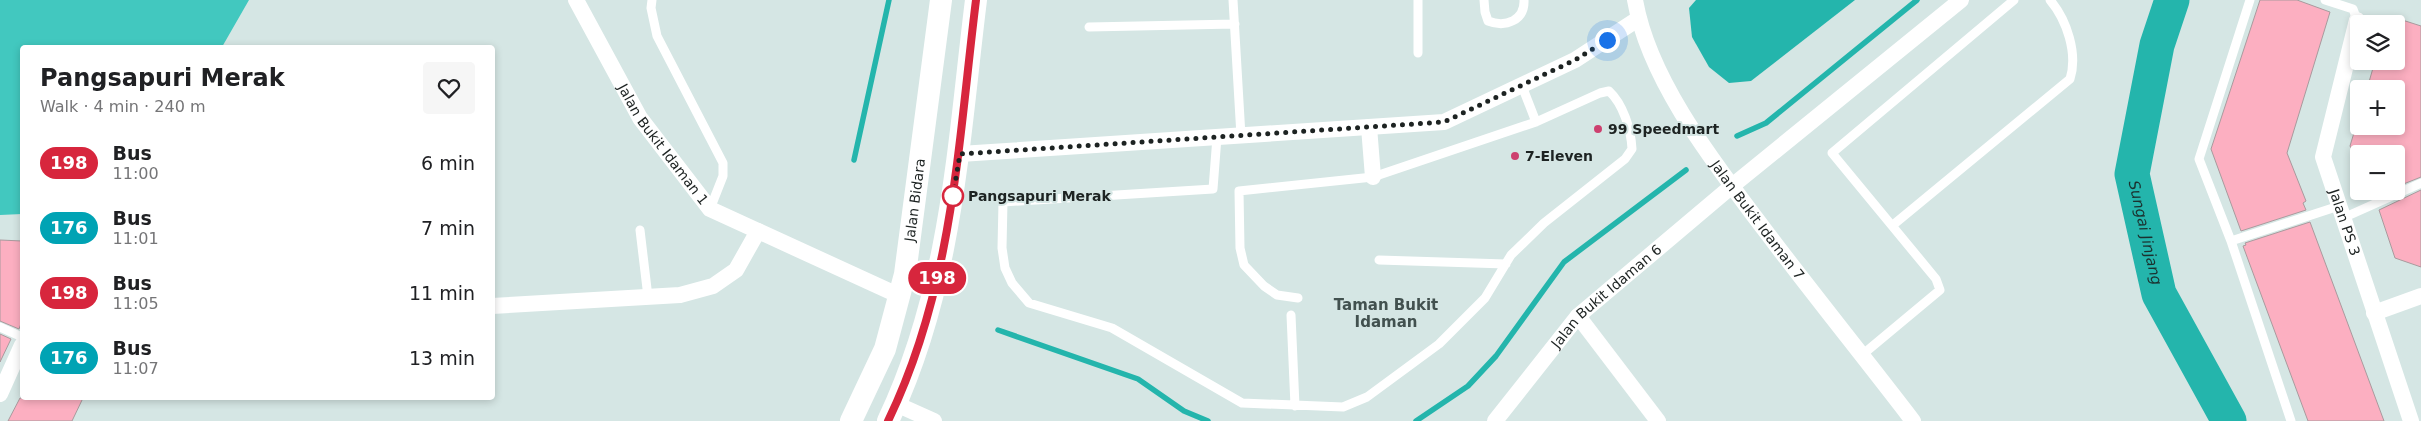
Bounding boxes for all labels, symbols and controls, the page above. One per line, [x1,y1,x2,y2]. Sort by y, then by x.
map controls [2350,15,2405,200]
button: layers [2350,15,2405,70]
your location [1595,28,1620,53]
button: heart [423,62,475,114]
text: Pangsapuri Merak [40,64,285,92]
street label: Jalan Bukit Idaman 1 [614,80,712,208]
button: + [2350,80,2405,135]
text: Walk · 4 min · 240 m [40,97,205,116]
place label: 99 Speedmart [1608,121,1719,137]
marker: 99 Speedmart [1592,123,1604,135]
text: Bus [113,142,152,164]
button: − [2350,145,2405,200]
place label: 7-Eleven [1525,148,1593,164]
marker: 7-Eleven [1509,150,1521,162]
text: 198 [50,152,88,173]
text: 6 min [421,152,475,174]
street label: Jalan Bukit Idaman 7 [1707,156,1808,283]
street label: Jalan Bidara [901,157,928,244]
text: 11:00 [113,164,159,183]
water label: Sungai Jinjang [2125,179,2166,287]
marker: Pangsapuri Merak [942,185,964,207]
street label: Jalan PS 3 [2326,186,2363,258]
place label: Pangsapuri Merak [968,188,1111,204]
text: Bus [113,207,152,229]
text: 176 [50,217,88,238]
text: 7 min [421,217,475,239]
text: 11:01 [113,229,159,248]
street label: Jalan Bukit Idaman 6 [1547,241,1665,352]
line badge: 198 [908,262,966,294]
text: 198 [918,267,956,288]
text: Bus [113,272,152,294]
text: 198 [50,282,88,303]
text: 11 min [409,282,475,304]
text: 11:05 [113,294,159,313]
district label: Taman Bukit Idaman [1334,296,1438,331]
text: Bus [113,337,152,359]
text: 176 [50,347,88,368]
text: 13 min [409,347,475,369]
text: 11:07 [113,359,159,378]

